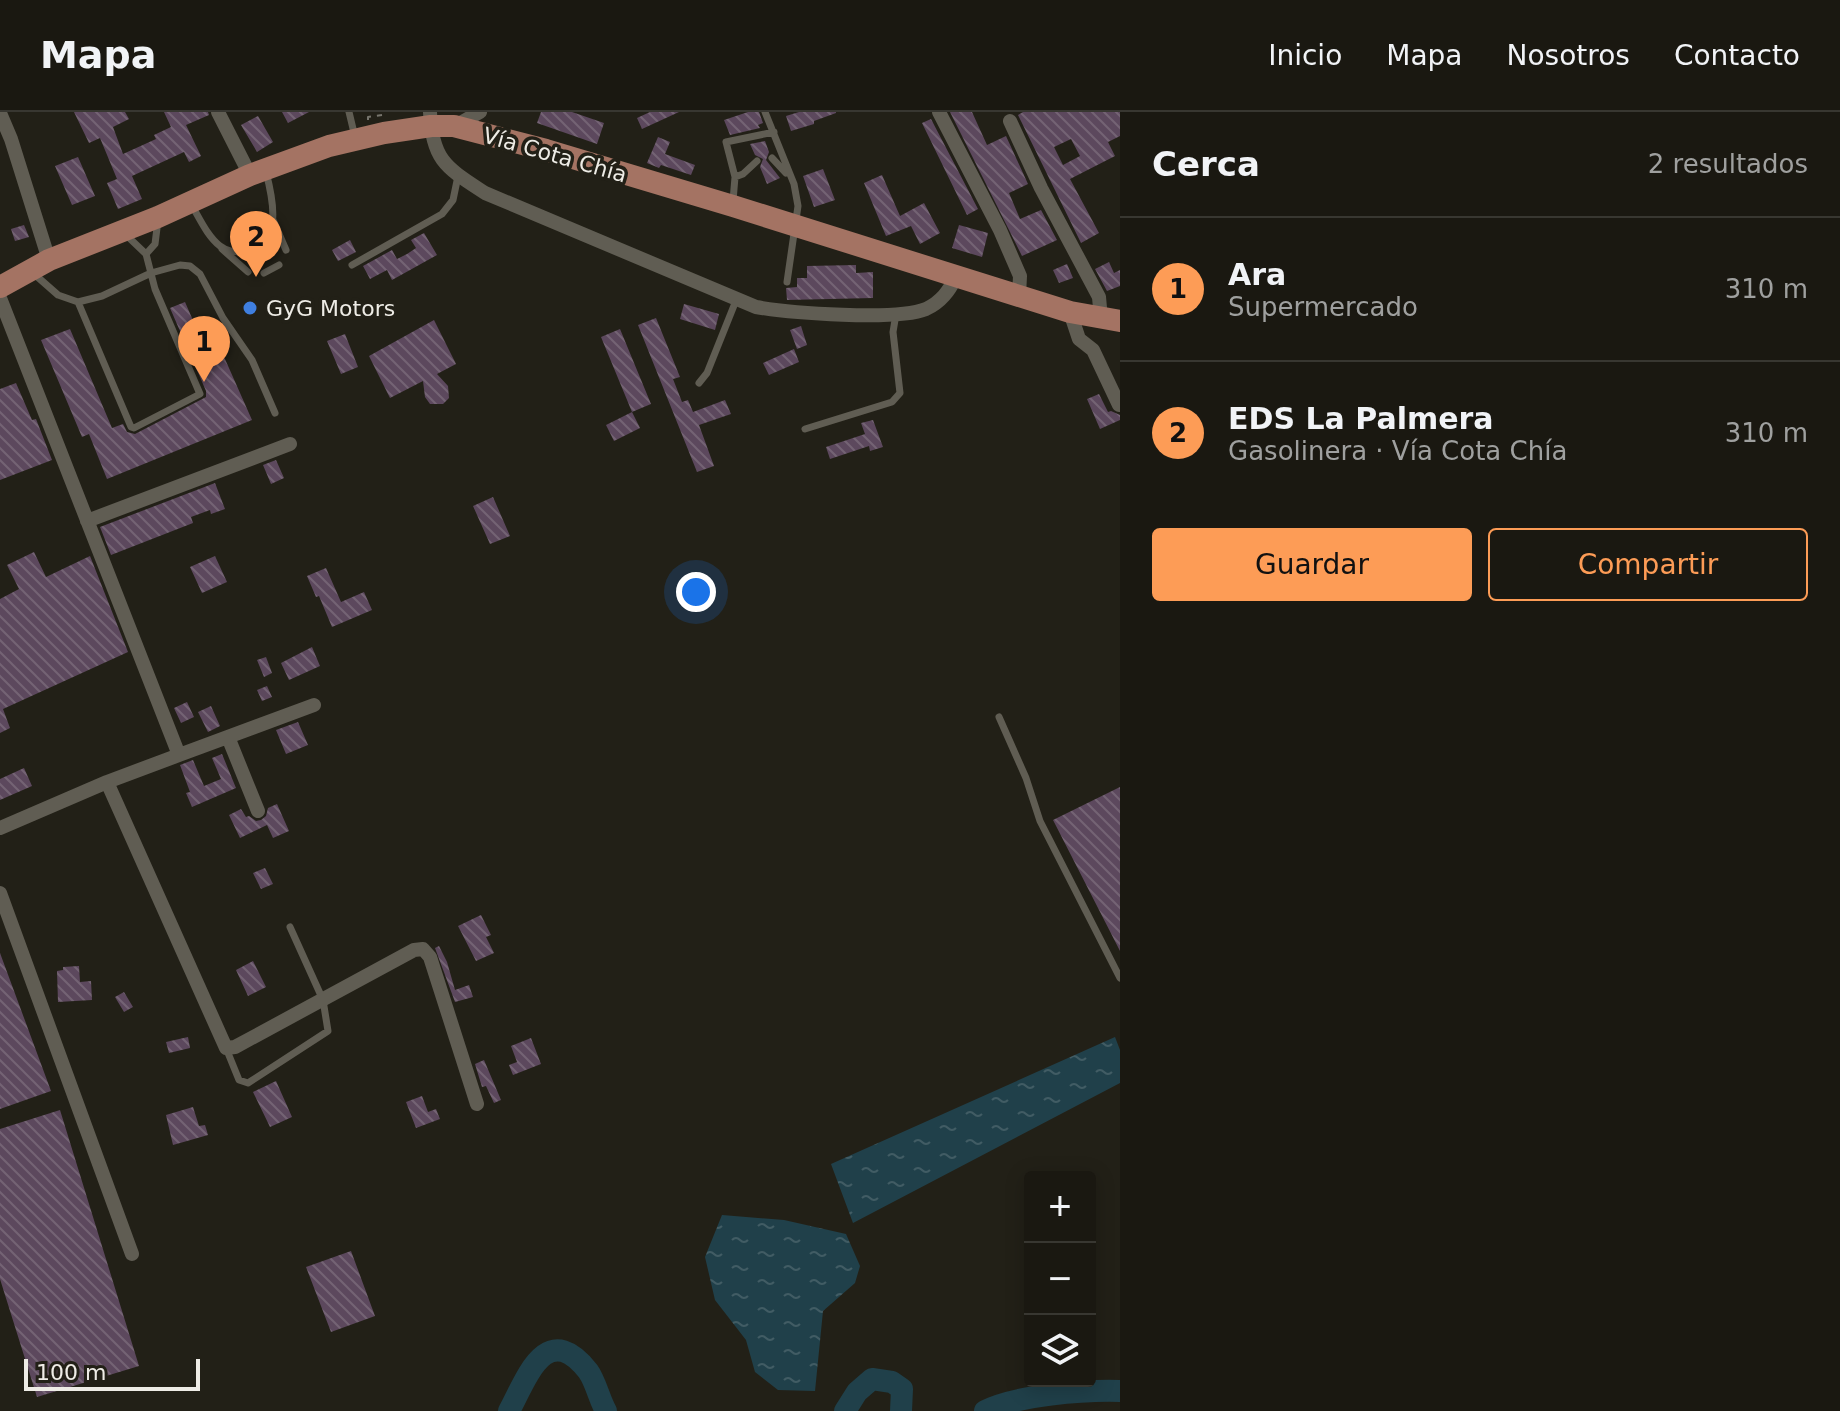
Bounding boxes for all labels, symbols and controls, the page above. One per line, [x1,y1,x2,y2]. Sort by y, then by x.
text: Mapa [40,33,156,77]
text: Inicio [1268,39,1342,72]
text: Mapa [1386,39,1463,72]
text: Nosotros [1507,39,1630,72]
text: Contacto [1674,39,1800,72]
street label: Vía Cota Chía [480,123,630,187]
text: Cerca [1152,144,1260,184]
text: 2 resultados [1648,149,1808,179]
pin: 2 [230,211,282,277]
text: Ara [1228,257,1286,292]
text: 1 [1169,274,1187,304]
text: 310 m [1725,274,1808,304]
text: Supermercado [1228,292,1418,322]
place label: GyG Motors [266,296,395,321]
marker: GyG Motors [241,299,259,317]
pin: 1 [178,316,230,382]
text: EDS La Palmera [1228,401,1494,436]
text: 2 [1169,418,1187,448]
text: 310 m [1725,418,1808,448]
text: Gasolinera · Vía Cota Chía [1228,436,1567,466]
button: Guardar [1152,528,1472,601]
button: Compartir [1488,528,1808,601]
your location [676,572,716,612]
map controls [1024,1171,1096,1387]
button: + [1024,1171,1096,1243]
button: − [1024,1243,1096,1315]
button: layers [1024,1315,1096,1387]
scale bar [24,1355,200,1391]
text: 100 m [36,1360,106,1385]

